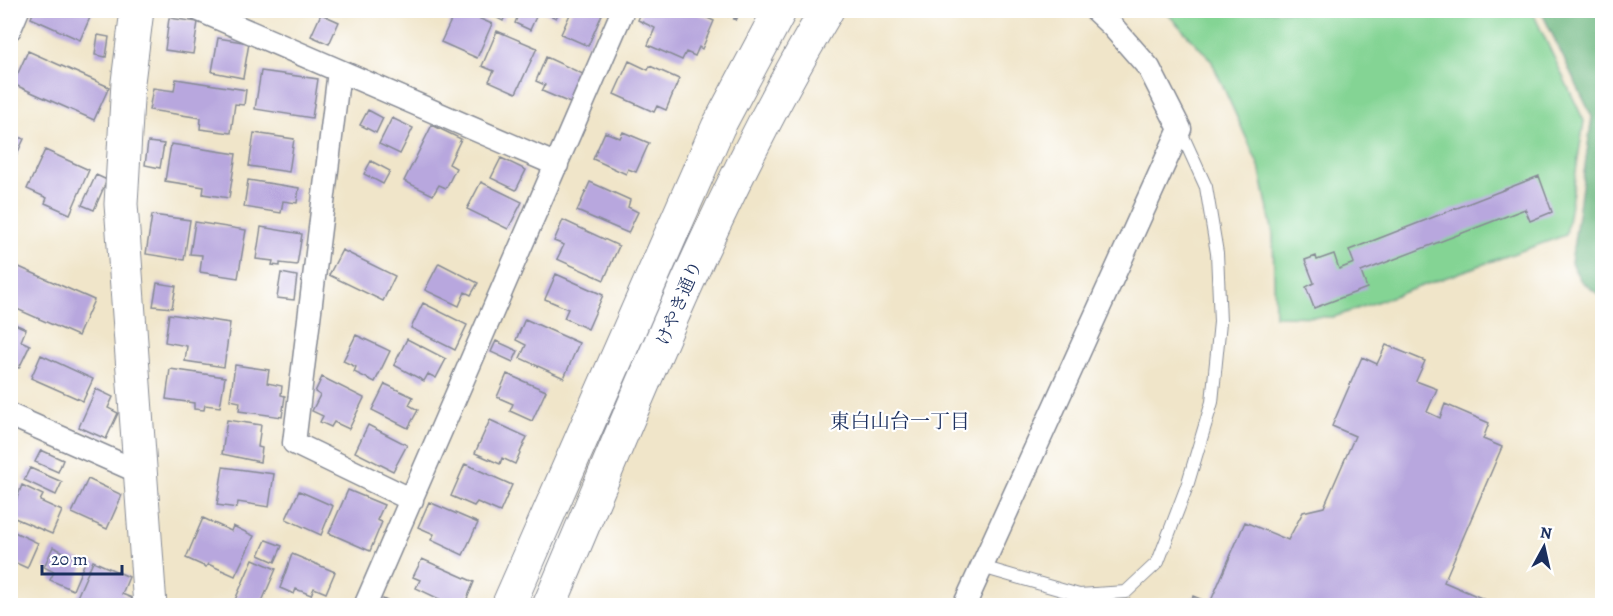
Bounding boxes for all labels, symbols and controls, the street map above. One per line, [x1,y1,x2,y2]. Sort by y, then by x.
street label: けやき通り [650,257,708,349]
district label: 東白山台一丁目 [830,408,970,435]
north arrow [1514,517,1574,577]
text: N [1539,521,1554,545]
scale bar [42,538,122,576]
text: 20 m [51,547,88,571]

